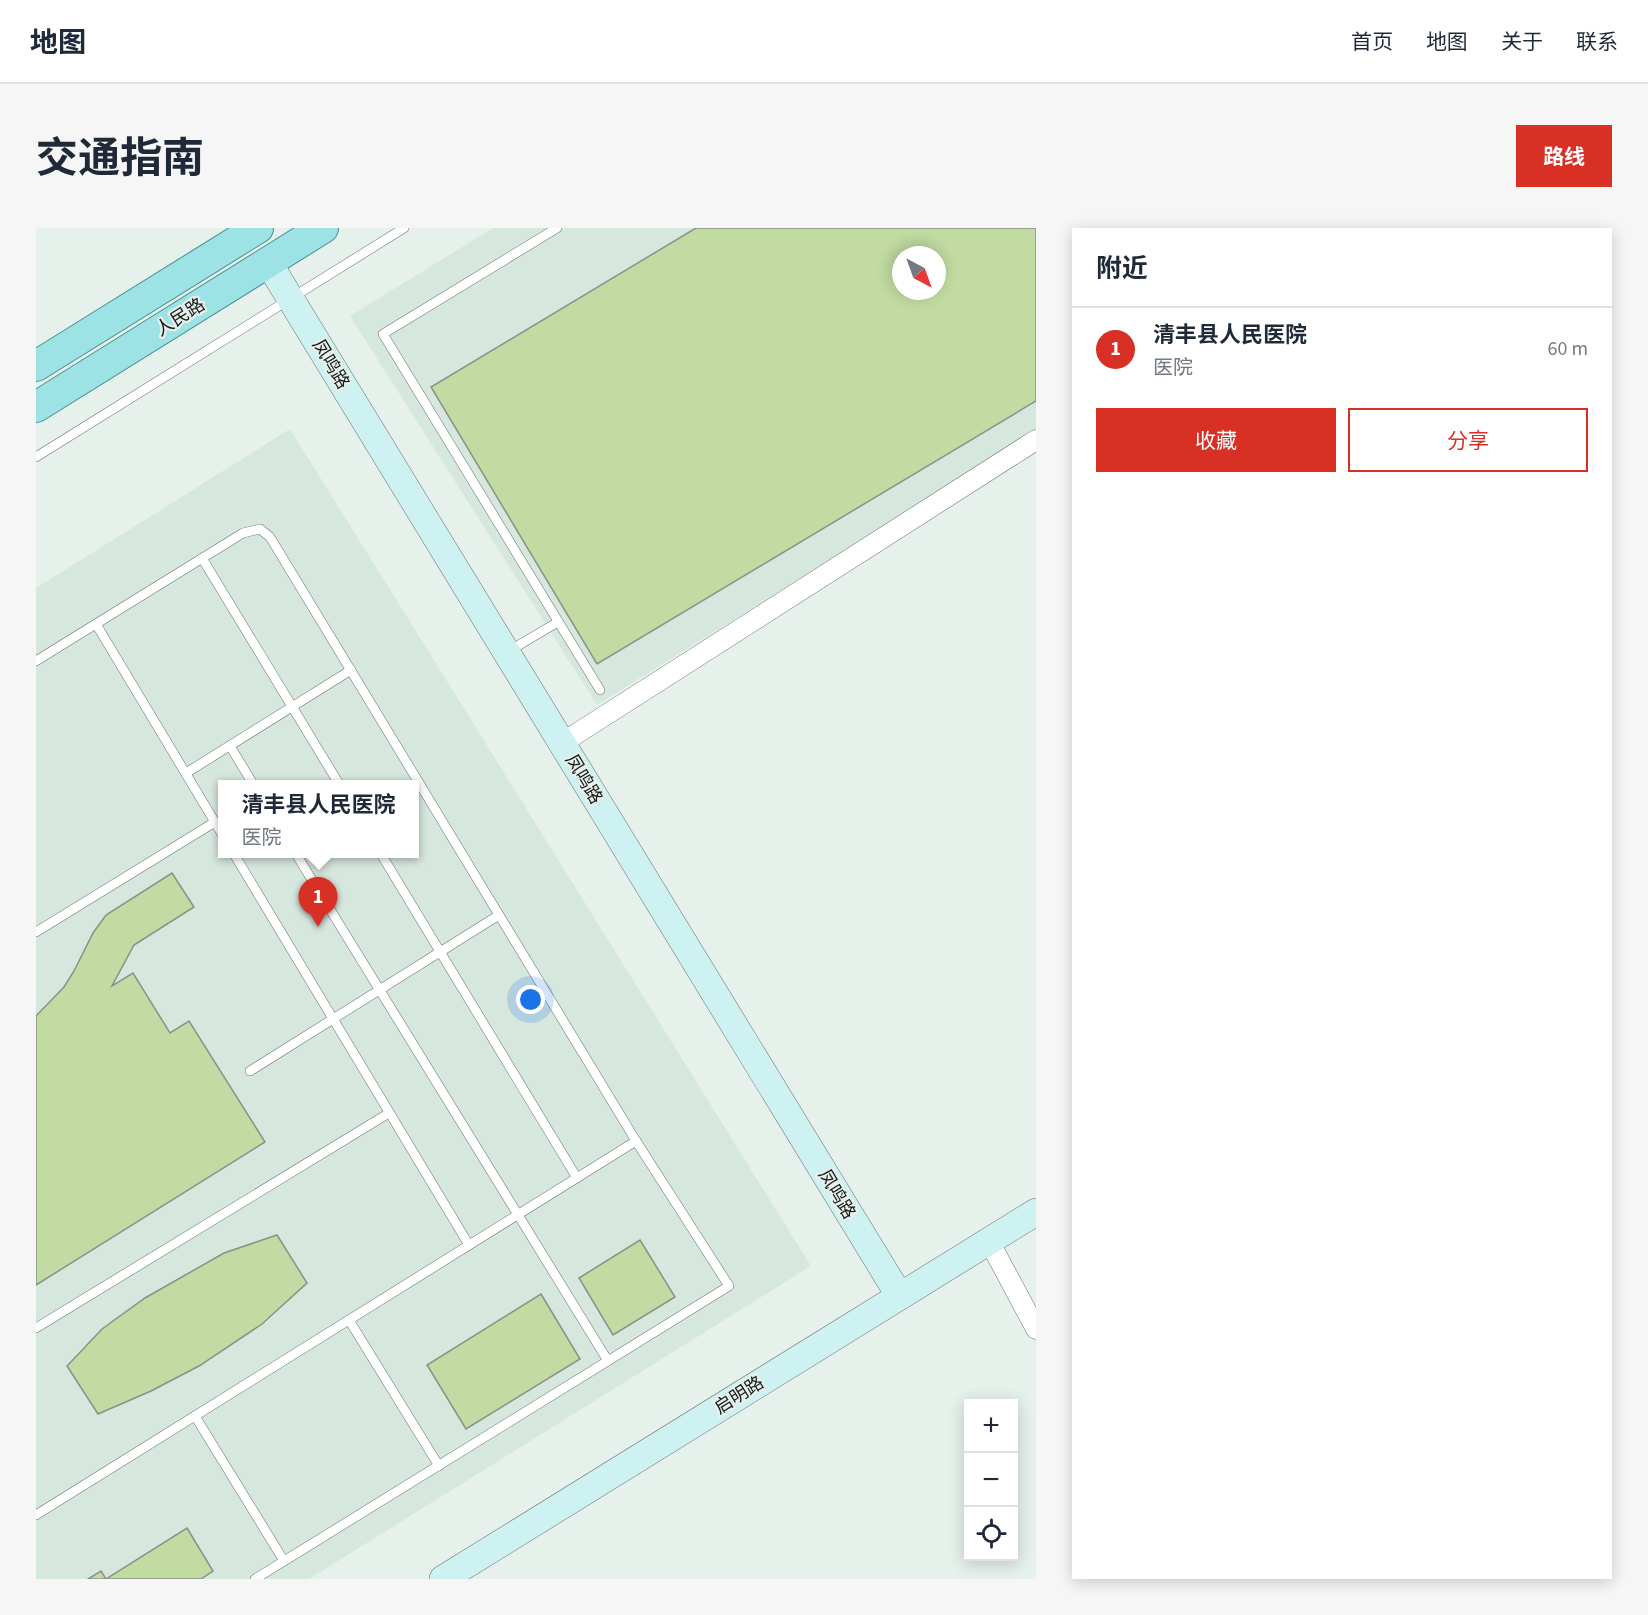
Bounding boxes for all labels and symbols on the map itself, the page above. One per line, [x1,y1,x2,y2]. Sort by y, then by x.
north arrow [892,246,946,300]
street label: 人民路 [151,293,210,342]
street label: 凤鸣路 [306,335,355,394]
street label: 凤鸣路 [559,750,608,809]
pin: 1 [298,878,338,927]
your location [516,985,545,1014]
street label: 凤鸣路 [812,1165,861,1224]
street label: 启明路 [710,1371,769,1420]

